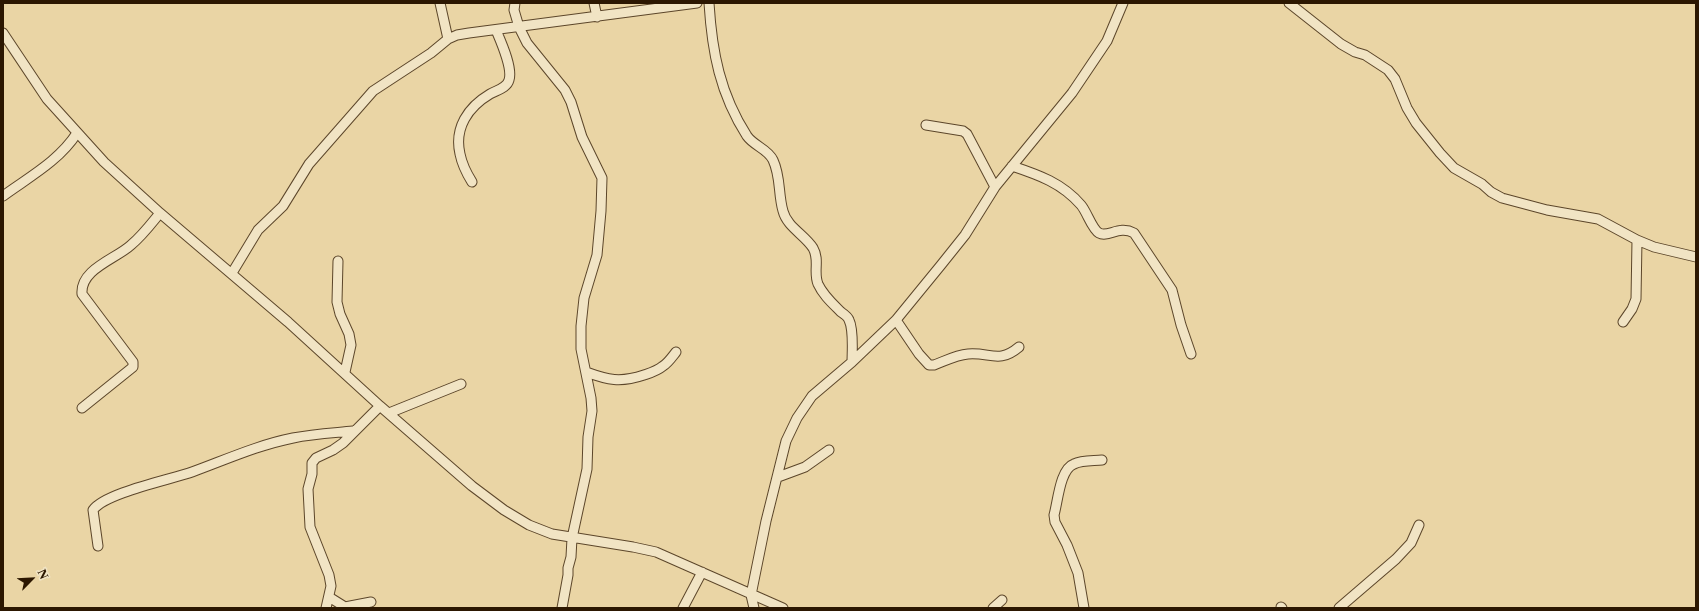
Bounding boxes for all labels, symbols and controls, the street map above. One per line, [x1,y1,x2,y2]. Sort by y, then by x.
north arrow [12,559,52,599]
text: N [35,567,51,581]

